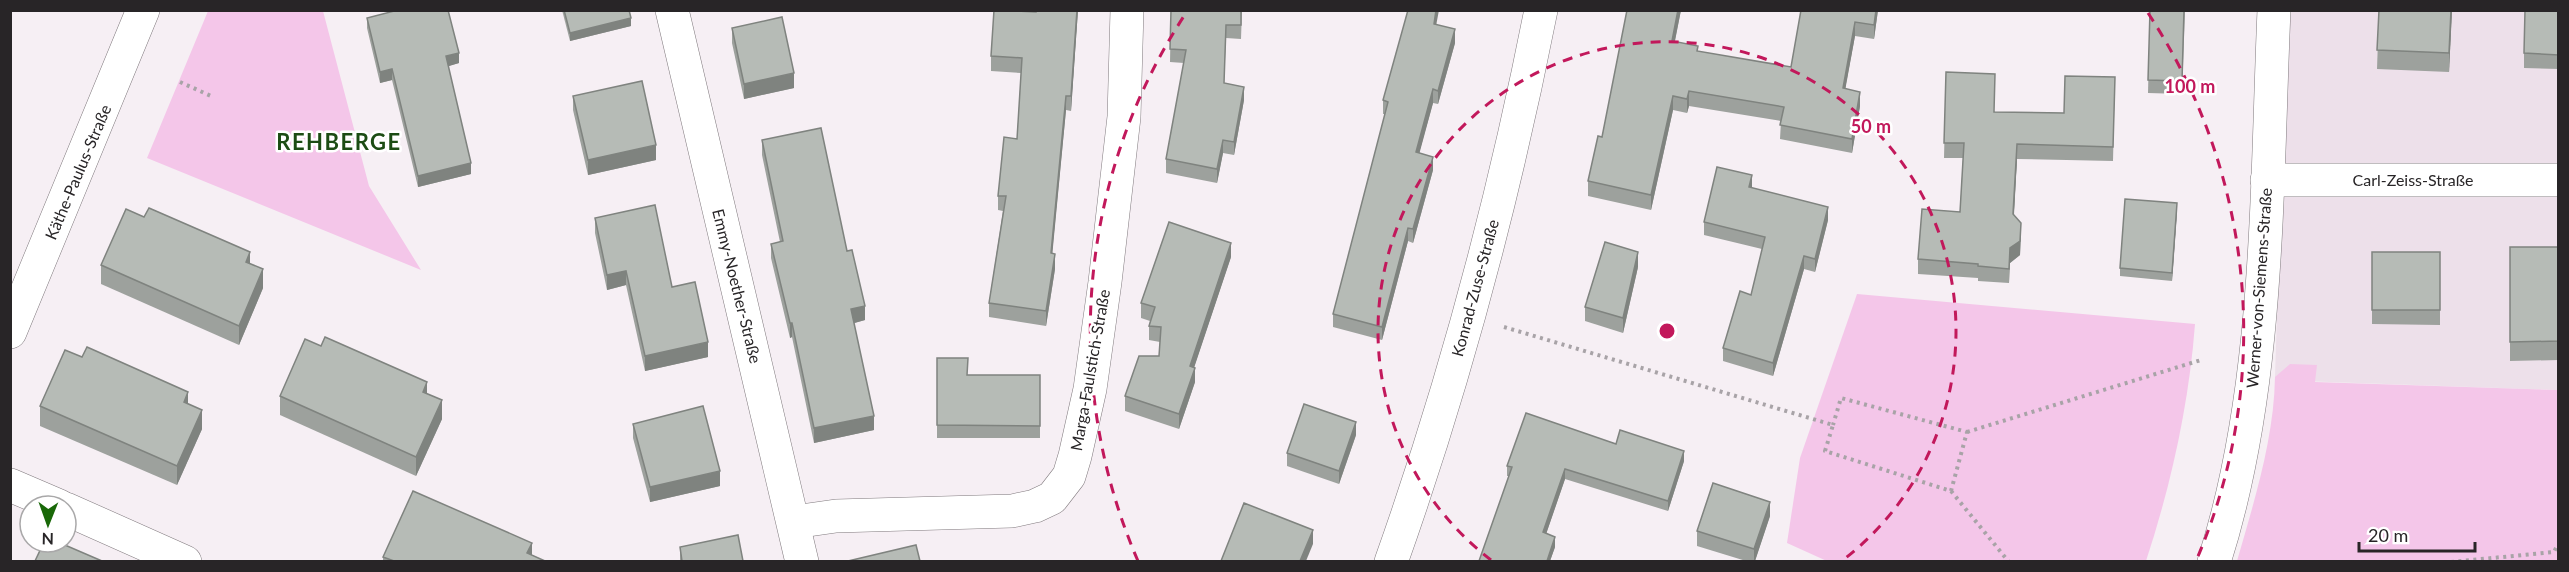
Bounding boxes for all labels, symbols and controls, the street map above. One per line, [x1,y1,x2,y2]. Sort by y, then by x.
text: 100 m [2165,75,2215,97]
street label: Käthe-Paulus-Straße [41,101,115,242]
text: 50 m [1851,115,1891,137]
district label: REHBERGE [276,128,402,155]
street label: Carl-Zeiss-Straße [2353,170,2473,189]
street label: Werner-von-Siemens-Straße [2242,187,2275,389]
street label: Emmy-Noether-Straße [709,207,766,365]
street label: Konrad-Zuse-Straße [1447,217,1502,359]
street label: Marga-Faulstich-Straße [1066,288,1113,452]
centre of rings [1657,321,1677,341]
north arrow [18,494,78,554]
scale bar [2359,515,2474,553]
text: 20 m [2368,524,2408,546]
text: N [41,530,54,549]

